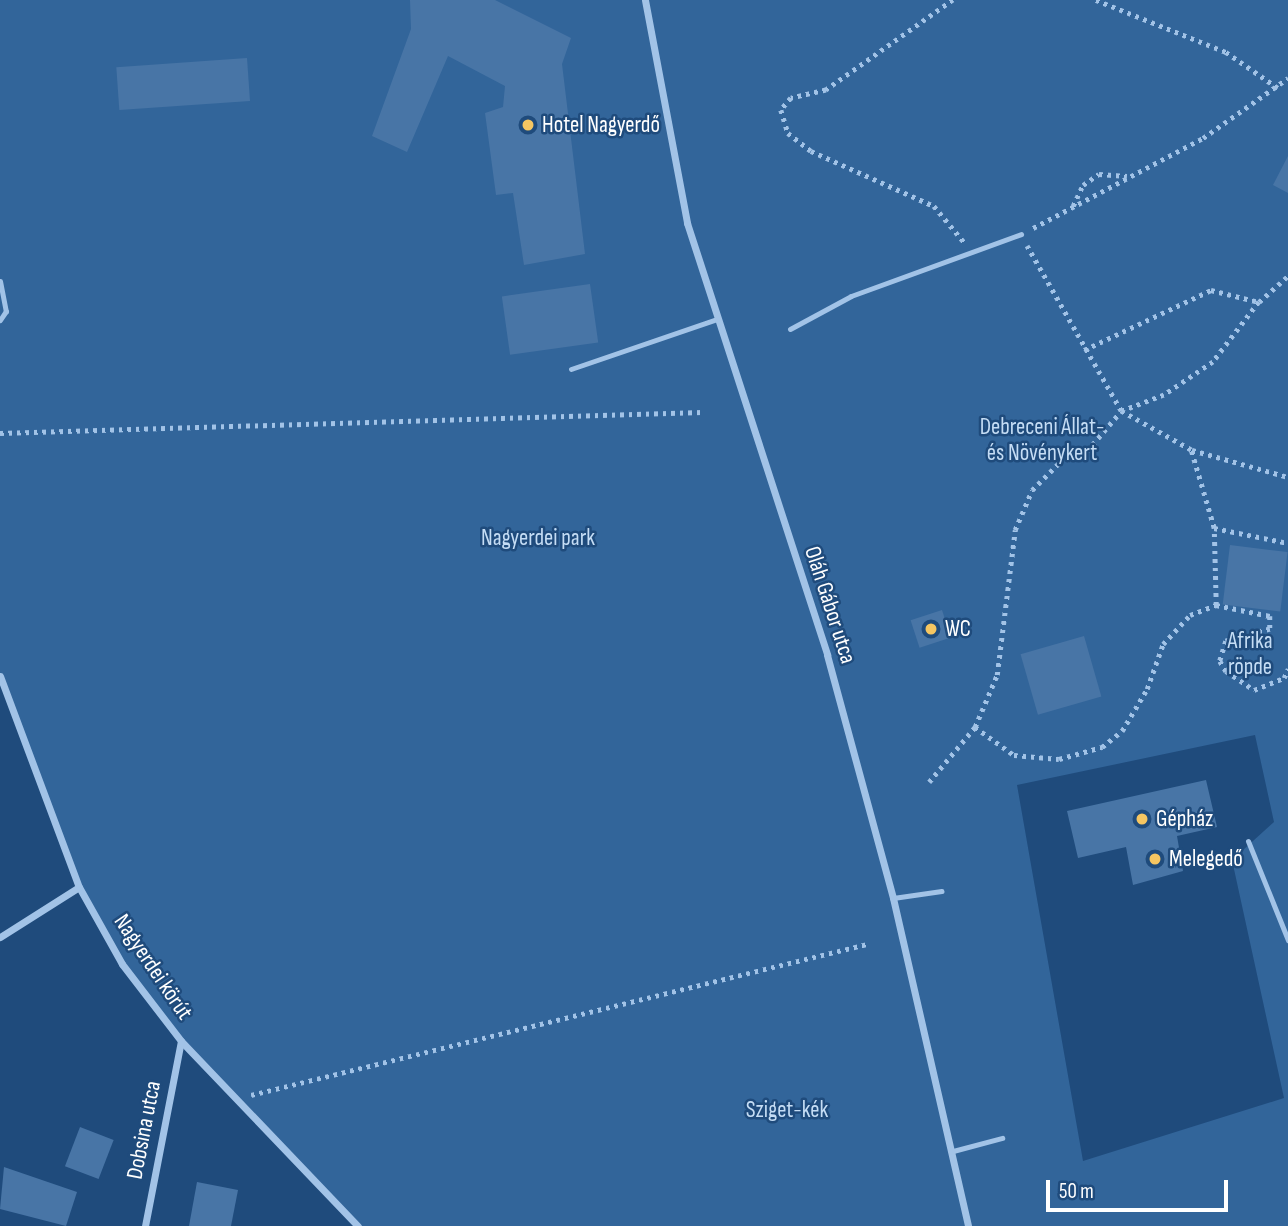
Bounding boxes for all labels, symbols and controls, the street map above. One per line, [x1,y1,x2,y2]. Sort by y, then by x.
place label: Hotel Nagyerdő [542,111,660,139]
marker: Hotel Nagyerdő [520,117,536,133]
park label: Debreceni Állat- és Növénykert [980,413,1104,467]
park label: Nagyerdei park [481,524,595,552]
street label: Oláh Gábor utca [798,543,862,667]
place label: WC [945,615,971,643]
marker: WC [923,621,939,637]
park label: Afrika röpde [1227,627,1273,681]
place label: Gépház [1156,805,1213,833]
marker: Gépház [1134,811,1150,827]
place label: Melegedő [1169,845,1243,873]
marker: Melegedő [1147,851,1163,867]
street label: Nagyerdei körút [108,909,198,1025]
street label: Dobsina utca [121,1079,167,1181]
park label: Sziget-kék [746,1096,828,1124]
scale bar [1050,1166,1232,1210]
text: 50 m [1059,1179,1094,1204]

